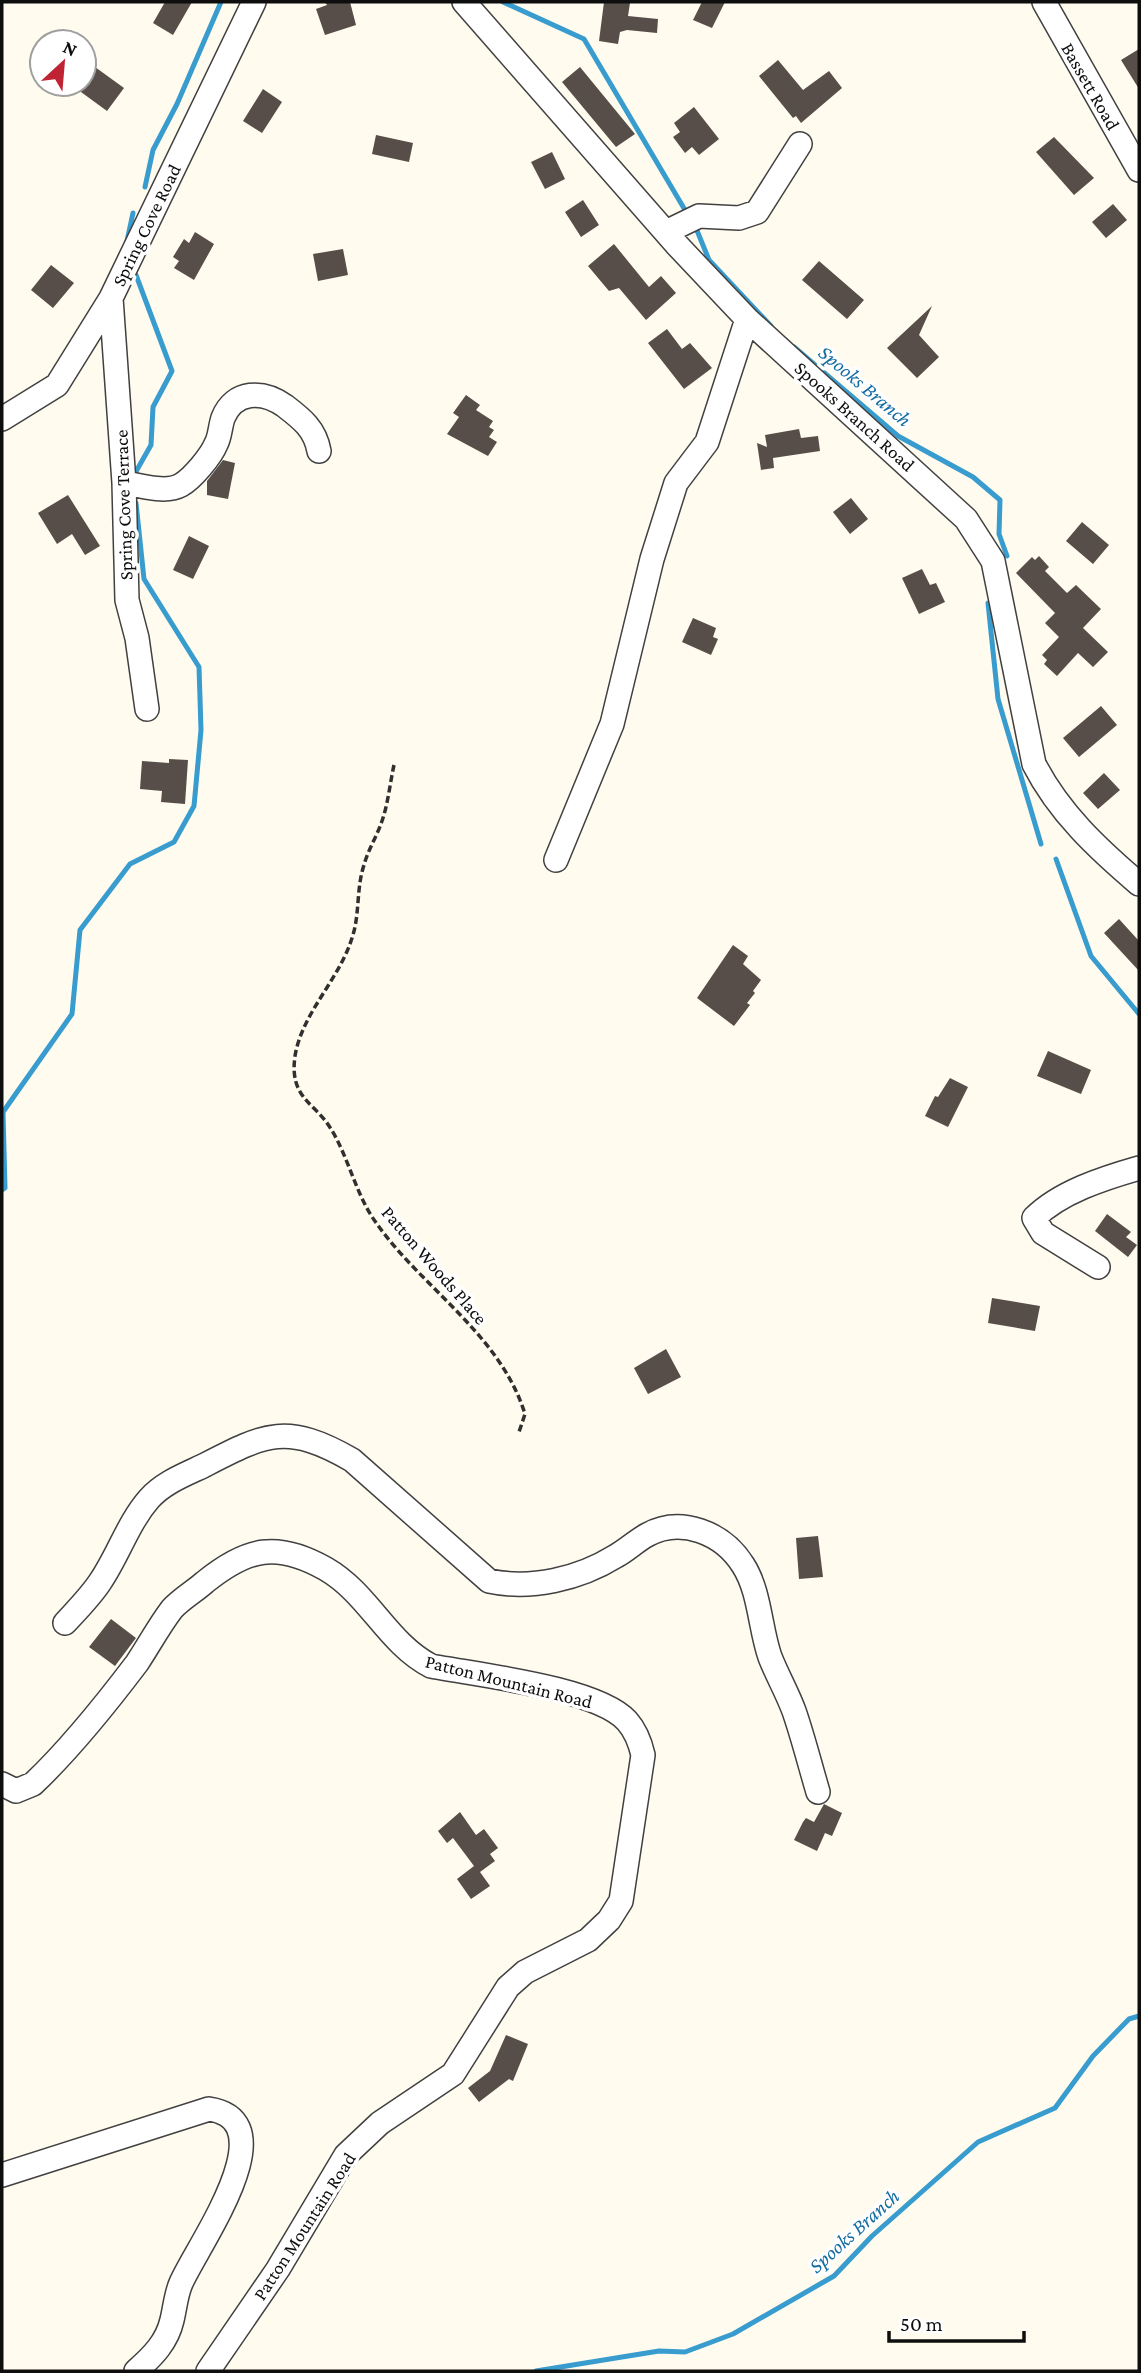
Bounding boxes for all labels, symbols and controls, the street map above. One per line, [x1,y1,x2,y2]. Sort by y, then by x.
north arrow [28,28,98,98]
text: N [60,36,81,60]
street label: Bassett Road [1057,39,1124,134]
street label: Spring Cove Road [108,161,185,290]
water label: Spooks Branch [814,340,916,432]
street label: Spooks Branch Road [791,357,919,476]
street label: Spring Cove Terrace [110,429,137,581]
street label: Patton Woods Place [378,1202,492,1329]
street label: Patton Mountain Road [423,1651,595,1712]
street label: Patton Mountain Road [249,2149,360,2304]
water label: Spooks Branch [804,2184,904,2278]
scale bar [889,2300,1024,2344]
text: 50 m [900,2312,943,2336]

